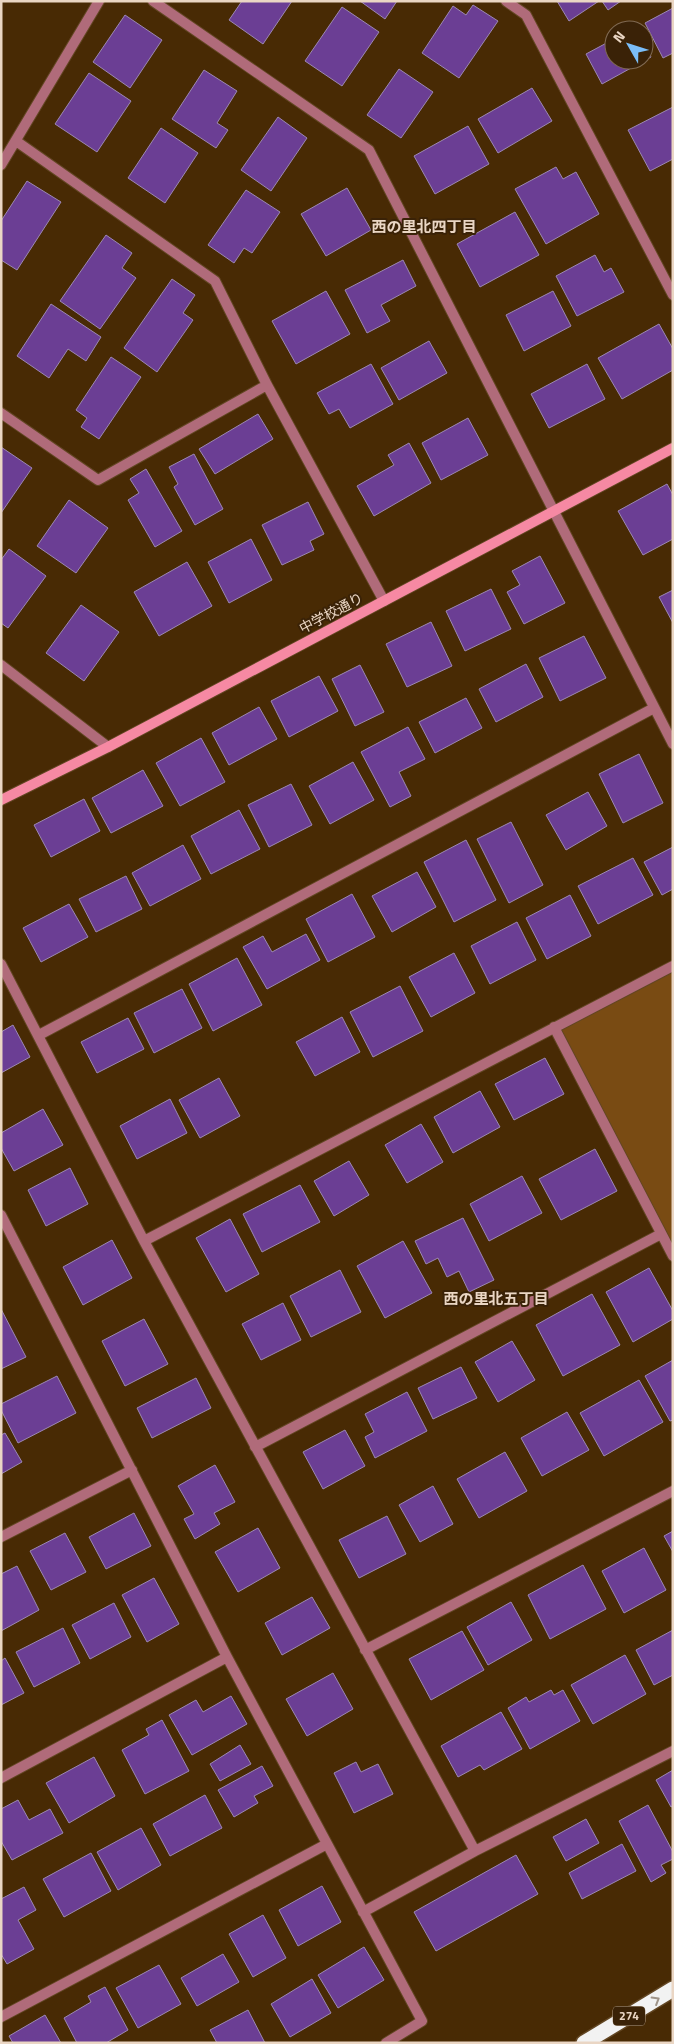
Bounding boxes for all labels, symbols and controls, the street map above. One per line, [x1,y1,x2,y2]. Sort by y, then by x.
north arrow [604,20,654,70]
text: N [607,26,630,47]
district label: 西の里北四丁目 [371,215,477,238]
street label: 中学校通り [295,587,367,638]
district label: 西の里北五丁目 [443,1287,549,1310]
one-way arrow [651,1996,660,2006]
road number: 274 [613,2006,645,2025]

